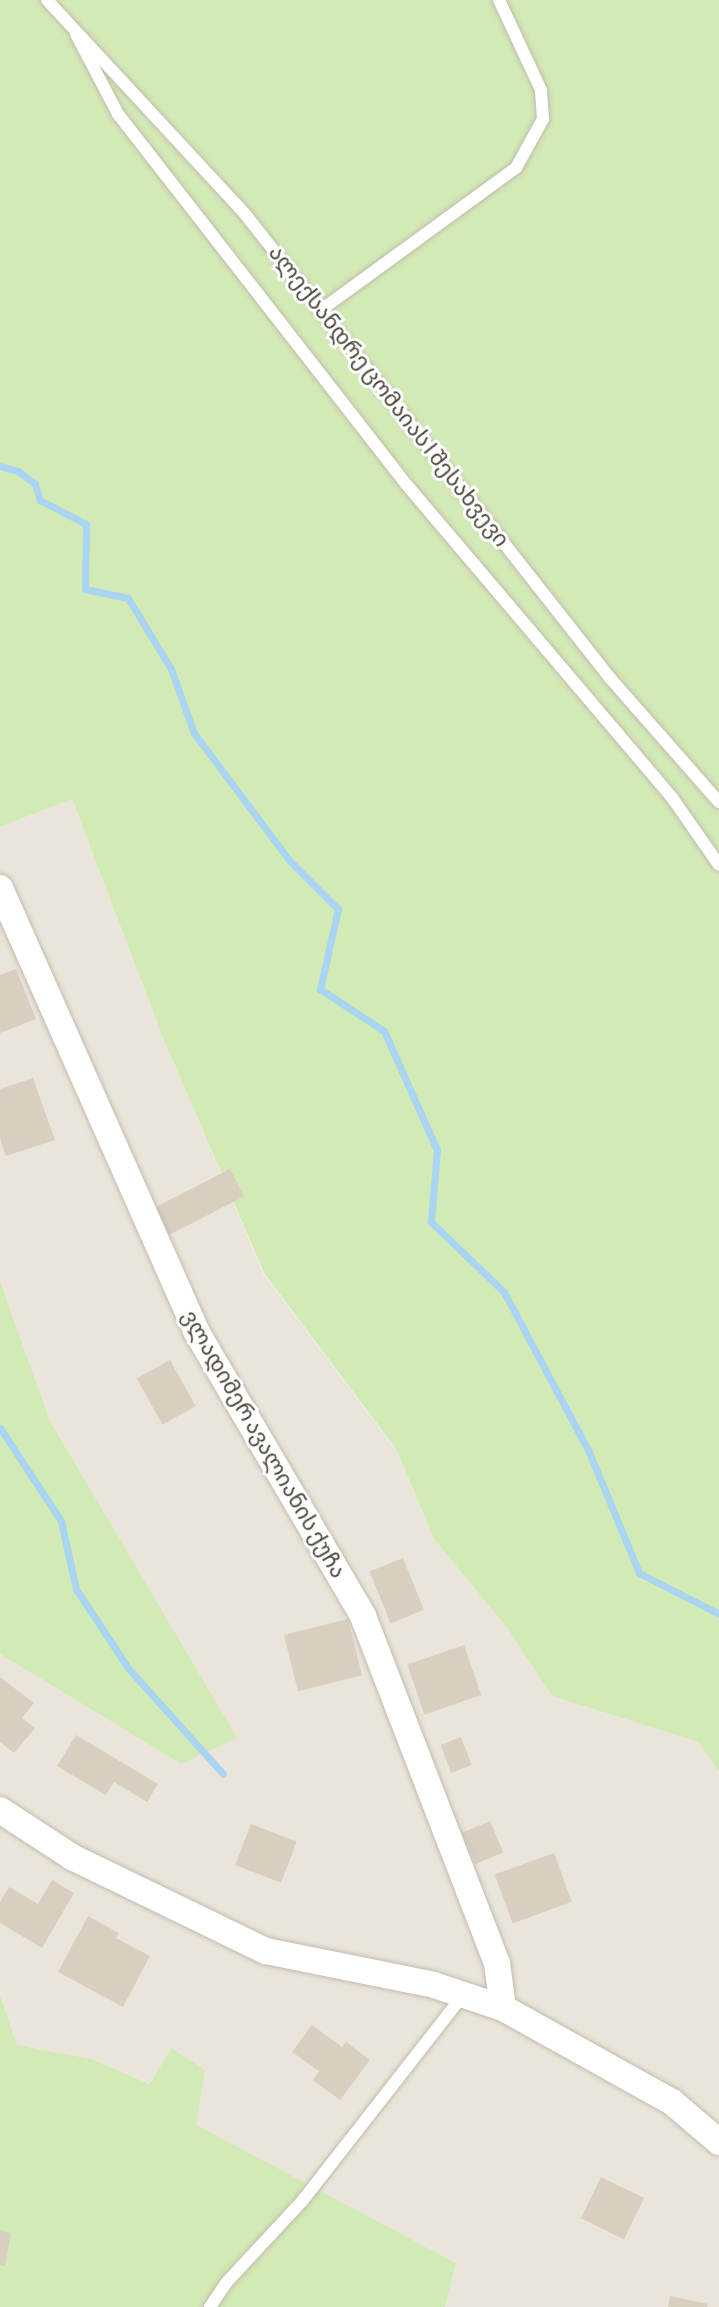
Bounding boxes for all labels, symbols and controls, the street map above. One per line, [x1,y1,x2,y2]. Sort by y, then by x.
street label: ალექსანდრე ცომაიას I შესახვევი [263,240,515,552]
street label: ვლადიმერ ავალიანის ქუჩა [176,1305,352,1583]

